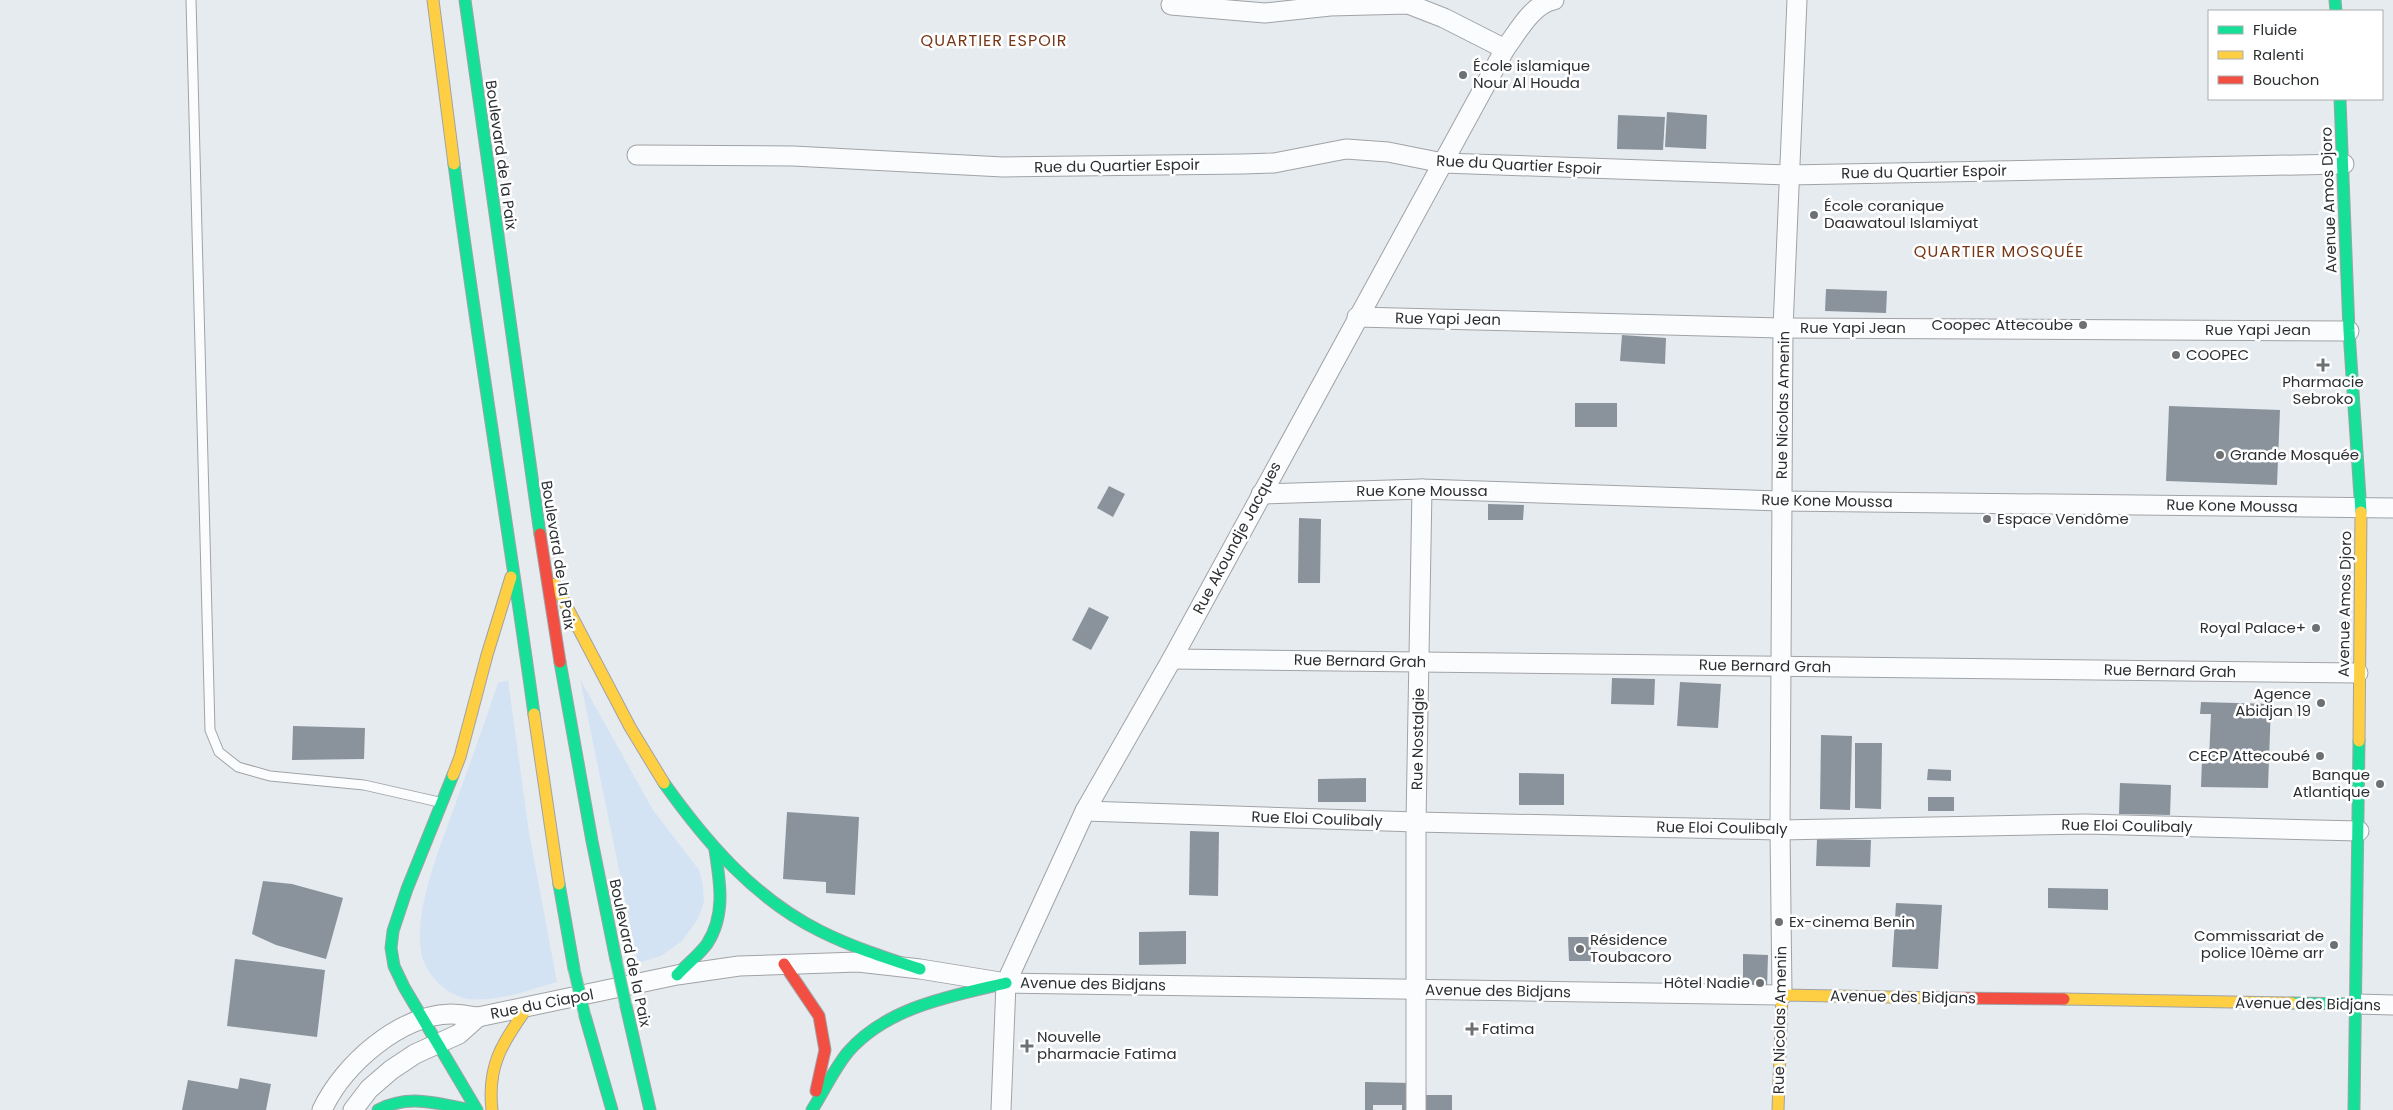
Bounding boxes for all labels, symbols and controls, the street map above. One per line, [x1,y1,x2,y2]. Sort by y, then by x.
legend [2208,10,2383,100]
text: Fluide [2253,19,2297,40]
district label: QUARTIER ESPOIR [921,29,1067,52]
text: Ralenti [2253,44,2304,65]
place label: École islamique Nour Al Houda [1473,55,1590,93]
marker: École islamique Nour Al Houda [1457,69,1469,81]
text: Bouchon [2253,69,2319,90]
street label: Boulevard de la Paix [481,79,522,231]
street label: Avenue Amos Djoro [2315,126,2342,274]
street label: Rue du Quartier Espoir [1436,150,1603,179]
street label: Rue du Quartier Espoir [1034,154,1200,177]
street label: Rue du Quartier Espoir [1841,160,2007,183]
place label: École coranique Daawatoul Islamiyat [1824,195,1978,233]
marker: École coranique Daawatoul Islamiyat [1808,209,1820,221]
district label: QUARTIER MOSQUÉE [1914,240,2084,263]
street label: Rue Yapi Jean [1395,307,1501,330]
place label: Coopec Attecoube [1932,314,2073,335]
street label: Rue Yapi Jean [1800,317,1906,338]
marker: Coopec Attecoube [2077,319,2089,331]
street label: Rue Yapi Jean [2205,319,2311,340]
street label: Rue Nicolas Amenin [1771,331,1794,479]
place label: COOPEC [2186,344,2249,365]
marker: COOPEC [2170,349,2182,361]
marker: Pharmacie Sebroko [2317,359,2329,371]
place label: Pharmacie Sebroko [2282,371,2364,409]
place label: Grande Mosquée [2230,444,2359,465]
marker: Grande Mosquée [2214,449,2226,461]
street label: Rue Akoundje Jacques [1187,458,1286,618]
street label: Boulevard de la Paix [536,479,581,631]
street label: Rue Kone Moussa [1356,480,1488,501]
street label: Rue Kone Moussa [1761,489,1893,512]
street label: Rue Kone Moussa [2166,494,2298,517]
place label: Espace Vendôme [1997,508,2129,529]
marker: Espace Vendôme [1981,513,1993,525]
street label: Avenue Amos Djoro [2333,531,2356,677]
place label: Royal Palace+ [2200,617,2306,638]
marker: Royal Palace+ [2310,622,2322,634]
street label: Rue Bernard Grah [1294,649,1426,672]
street label: Rue Bernard Grah [1699,654,1831,677]
street label: Rue Bernard Grah [2104,659,2236,682]
place label: Agence Abidjan 19 [2235,683,2311,721]
street label: Rue Nostalgie [1406,688,1429,790]
marker: Agence Abidjan 19 [2315,697,2327,709]
place label: CECP Attecoubé [2188,745,2310,766]
marker: CECP Attecoubé [2314,750,2326,762]
place label: Banque Atlantique [2293,764,2370,802]
marker: Banque Atlantique [2374,778,2386,790]
street label: Rue Eloi Coulibaly [1251,806,1384,831]
street label: Rue Eloi Coulibaly [2061,814,2193,837]
street label: Rue Eloi Coulibaly [1656,816,1788,839]
street label: Boulevard de la Paix [605,877,656,1029]
place label: Ex-cinema Benin [1789,911,1915,932]
marker: Ex-cinema Benin [1773,916,1785,928]
place label: Commissariat de police 10ème arr [2194,925,2324,963]
place label: Résidence Toubacoro [1590,929,1672,967]
marker: Commissariat de police 10ème arr [2328,939,2340,951]
marker: Résidence Toubacoro [1574,943,1586,955]
street label: Rue Nicolas Amenin [1768,946,1791,1094]
street label: Avenue des Bidjans [1020,972,1166,995]
place label: Hôtel Nadie [1664,972,1750,993]
marker: Hôtel Nadie [1754,977,1766,989]
street label: Avenue des Bidjans [1425,979,1571,1002]
street label: Rue du Ciapol [489,983,595,1024]
street label: Avenue des Bidjans [1830,985,1976,1008]
street label: Avenue des Bidjans [2235,992,2381,1015]
place label: Fatima [1482,1018,1534,1039]
marker: Fatima [1466,1023,1478,1035]
place label: Nouvelle pharmacie Fatima [1037,1026,1177,1064]
marker: Nouvelle pharmacie Fatima [1021,1040,1033,1052]

